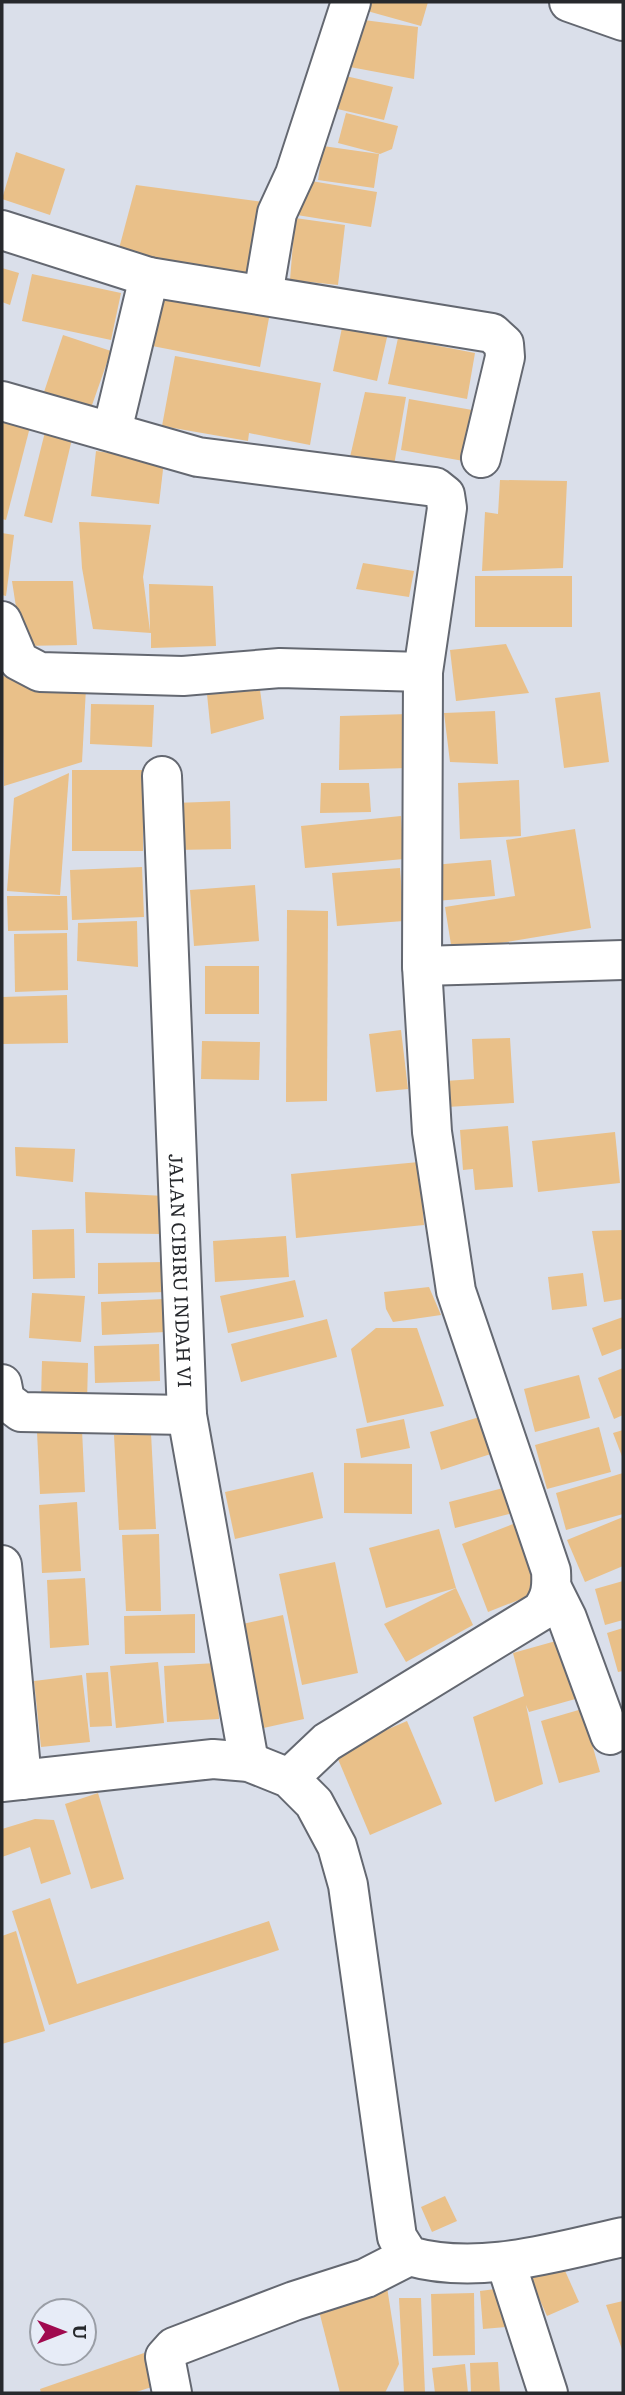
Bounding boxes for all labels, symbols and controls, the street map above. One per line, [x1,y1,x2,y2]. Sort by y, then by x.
street label: JALAN CIBIRU INDAH VI [163,1153,200,1389]
north arrow [28,2297,98,2367]
text: U [67,2325,95,2340]

